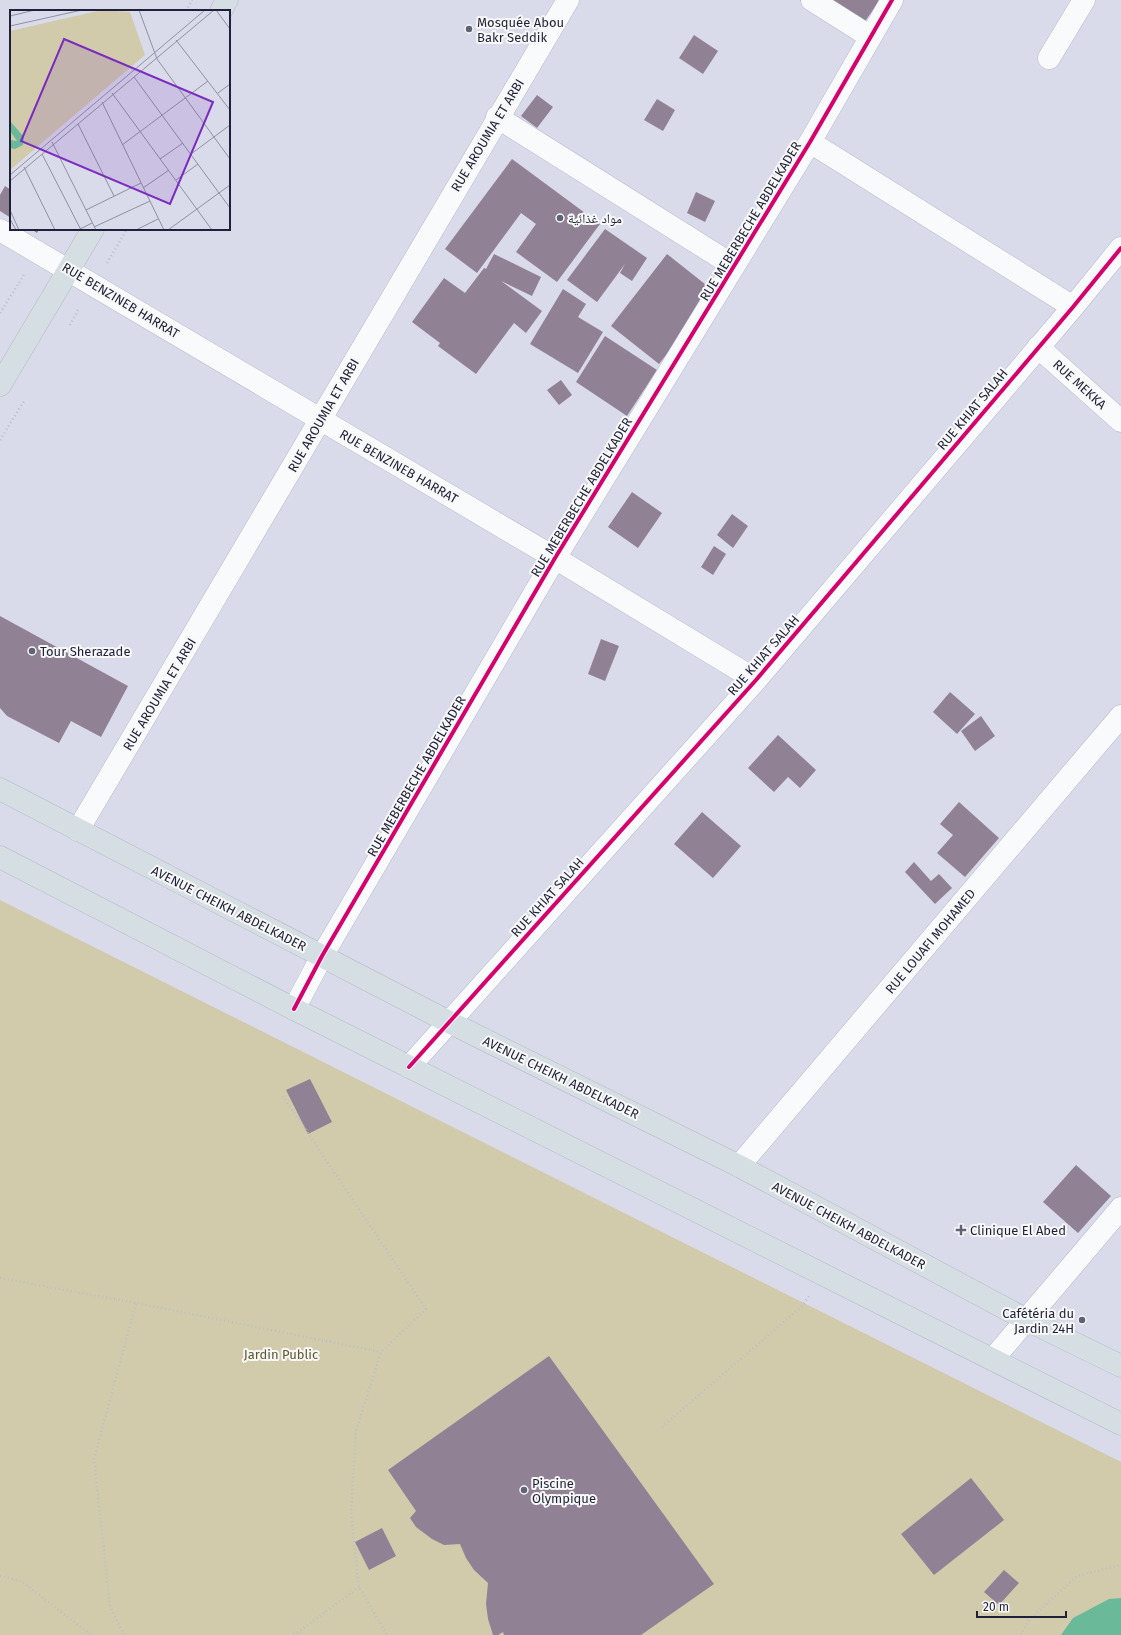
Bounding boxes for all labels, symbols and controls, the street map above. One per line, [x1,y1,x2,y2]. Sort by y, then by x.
inset map [10,10,230,230]
place label: Mosquée Abou Bakr Seddik [477,15,564,45]
marker: Mosquée Abou Bakr Seddik [464,24,474,34]
street label: RUE AROUMIA ET ARBI [448,76,527,194]
street label: RUE MEBERBECHE ABDELKADER [697,139,804,304]
place label: مواد غذائية [568,211,622,227]
marker: مواد غذائية [555,213,565,223]
street label: RUE BENZINEB HARRAT [60,260,182,341]
street label: RUE AROUMIA ET ARBI [285,356,362,475]
street label: RUE MEKKA [1050,357,1110,413]
street label: RUE KHIAT SALAH [934,366,1011,453]
street label: RUE MEBERBECHE ABDELKADER [528,415,635,580]
street label: RUE BENZINEB HARRAT [337,426,461,507]
street label: RUE KHIAT SALAH [724,612,802,698]
street label: RUE AROUMIA ET ARBI [120,635,199,753]
place label: Tour Sherazade [40,644,130,659]
marker: Tour Sherazade [27,646,37,656]
street label: RUE MEBERBECHE ABDELKADER [364,693,469,859]
street label: RUE KHIAT SALAH [508,855,587,940]
street label: AVENUE CHEIKH ABDELKADER [149,863,309,954]
street label: RUE LOUAFI MOHAMED [882,886,979,997]
street label: AVENUE CHEIKH ABDELKADER [480,1033,641,1122]
street label: AVENUE CHEIKH ABDELKADER [769,1179,928,1272]
place label: Clinique El Abed [970,1223,1066,1238]
marker: Clinique El Abed [955,1224,967,1236]
place label: Cafétéria du Jardin 24H [1002,1306,1074,1336]
marker: Cafétéria du Jardin 24H [1077,1315,1087,1325]
park label: Jardin Public [244,1347,318,1362]
place label: Piscine Olympique [532,1476,596,1506]
marker: Piscine Olympique [519,1485,529,1495]
scale bar [977,1593,1066,1619]
text: 20 m [983,1600,1009,1614]

